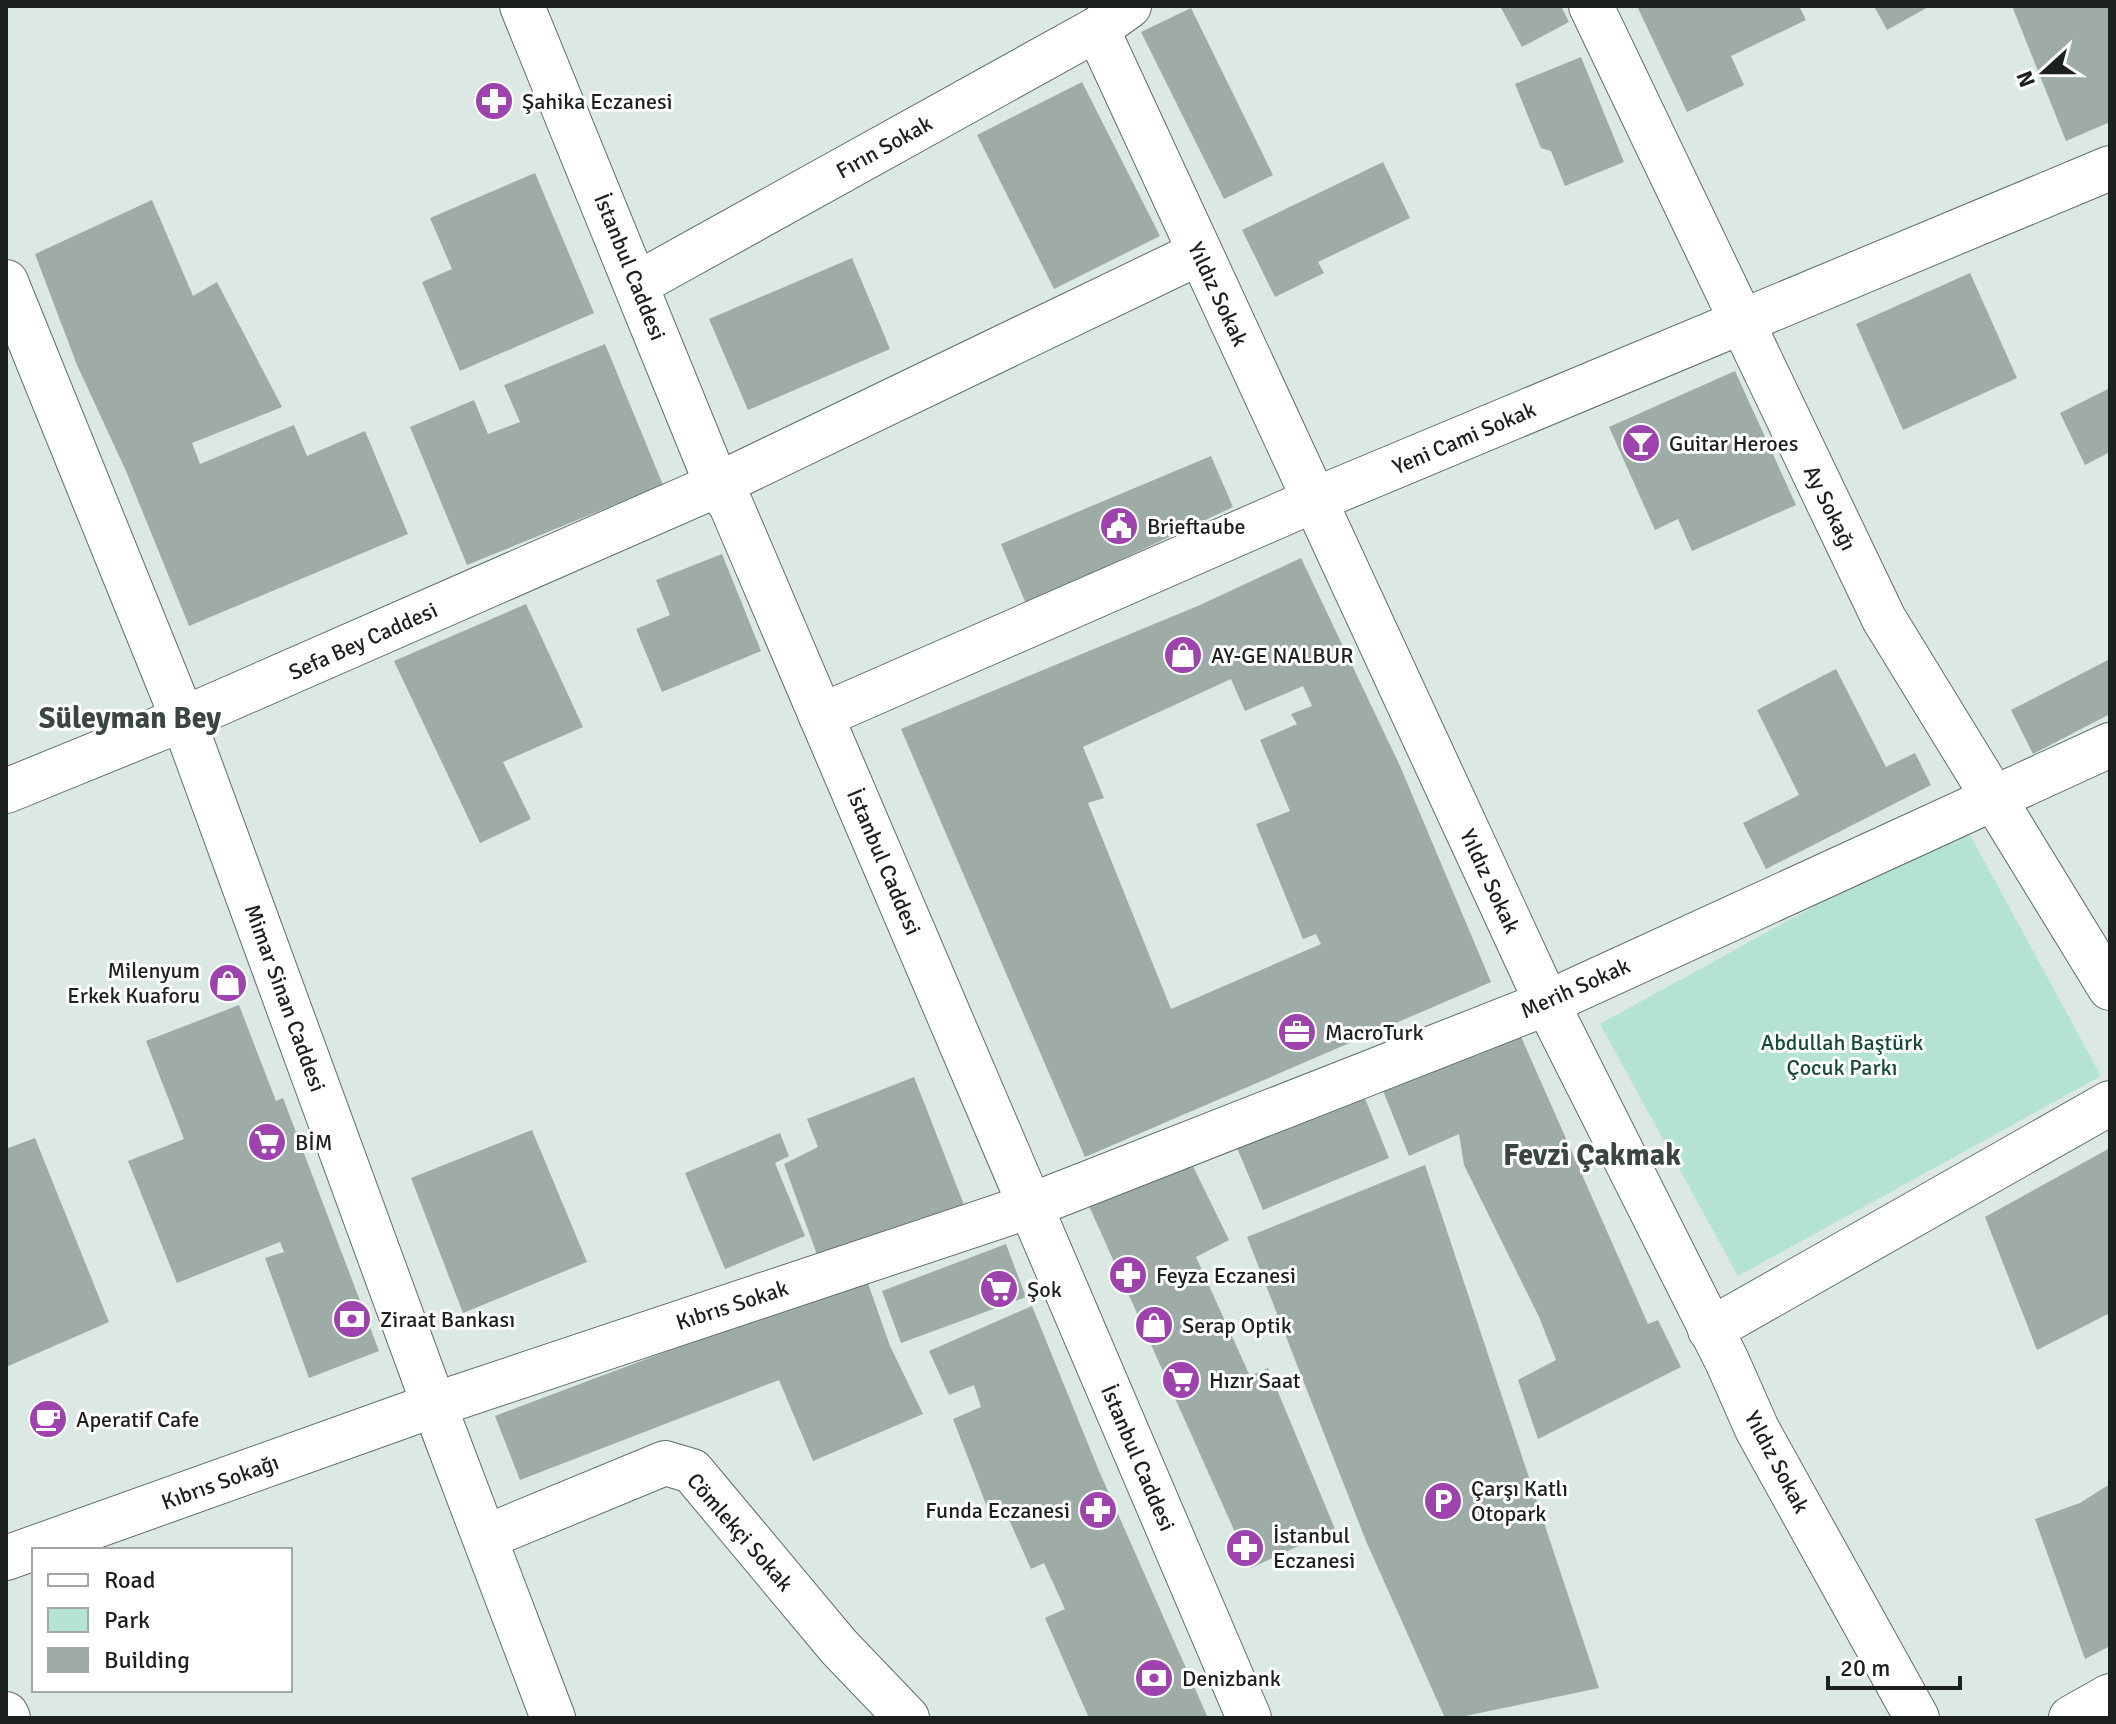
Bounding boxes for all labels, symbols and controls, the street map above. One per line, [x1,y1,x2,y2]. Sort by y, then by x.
north arrow [2004,32,2084,112]
text: N [2010,67,2041,91]
pharmacy icon: Şahika Eczanesi [473,80,515,122]
place label: Şahika Eczanesi [522,88,673,115]
street label: Fırın Sokak [831,110,937,184]
street label: İstanbul Caddesi [588,190,672,344]
street label: Yıldız Sokak [1182,238,1254,350]
street label: Yeni Cami Sokak [1388,396,1540,480]
bar icon: Guitar Heroes [1620,422,1662,464]
place label: Guitar Heroes [1669,430,1798,457]
street label: Ay Sokağı [1798,461,1862,555]
public building icon: Brieftaube [1098,505,1140,547]
place label: Brieftaube [1147,513,1246,540]
street label: Sefa Bey Caddesi [284,596,442,686]
shop icon: AY-GE NALBUR [1162,634,1204,676]
place label: AY-GE NALBUR [1211,642,1353,669]
district label: Süleyman Bey [39,700,221,737]
street label: İstanbul Caddesi [841,785,927,939]
street label: Yıldız Sokak [1454,825,1526,937]
street label: Mimar Sinan Caddesi [239,900,331,1096]
street label: Merih Sokak [1516,952,1634,1024]
place label: Milenyum Erkek Kuaforu [67,957,200,1009]
shop icon: Milenyum Erkek Kuaforu [207,962,249,1004]
office icon: MacroTurk [1276,1011,1318,1053]
place label: MacroTurk [1325,1019,1423,1046]
park label: Abdullah Baştürk Çocuk Parkı [1761,1029,1923,1081]
supermarket icon: BİM [246,1121,288,1163]
place label: BİM [295,1129,333,1156]
district label: Fevzi Çakmak [1503,1137,1681,1174]
pharmacy icon: Feyza Eczanesi [1107,1254,1149,1296]
place label: Feyza Eczanesi [1156,1262,1296,1289]
supermarket icon: Şok [978,1268,1020,1310]
street label: Kıbrıs Sokak [672,1274,792,1336]
place label: Şok [1027,1276,1062,1303]
bank icon: Ziraat Bankası [331,1298,373,1340]
shop icon: Serap Optik [1133,1304,1175,1346]
place label: Ziraat Bankası [380,1306,515,1333]
place label: Serap Optik [1182,1312,1292,1339]
supermarket icon: Hızır Saat [1160,1359,1202,1401]
place label: Hızır Saat [1209,1367,1301,1394]
street label: İstanbul Caddesi [1095,1381,1181,1535]
cafe icon: Aperatif Cafe [27,1398,69,1440]
place label: Aperatif Cafe [76,1406,199,1433]
street label: Yıldız Sokak [1739,1406,1815,1518]
street label: Kıbrıs Sokağı [158,1448,282,1516]
street label: Cömlekçi Sokak [681,1467,799,1597]
place label: Çarşı Katlı Otopark [1471,1475,1568,1527]
parking icon: Çarşı Katlı Otopark [1422,1480,1464,1522]
pharmacy icon: Funda Eczanesi [1077,1489,1119,1531]
place label: Funda Eczanesi [925,1497,1070,1524]
place label: İstanbul Eczanesi [1273,1522,1355,1574]
pharmacy icon: İstanbul Eczanesi [1224,1527,1266,1569]
legend [32,1548,292,1692]
text: Road [104,1565,155,1595]
text: Park [104,1605,150,1635]
scale bar [1828,1640,1960,1690]
text: Building [104,1645,190,1675]
text: 20 m [1840,1653,1890,1683]
bank icon: Denizbank [1133,1657,1175,1699]
place label: Denizbank [1182,1665,1281,1692]

